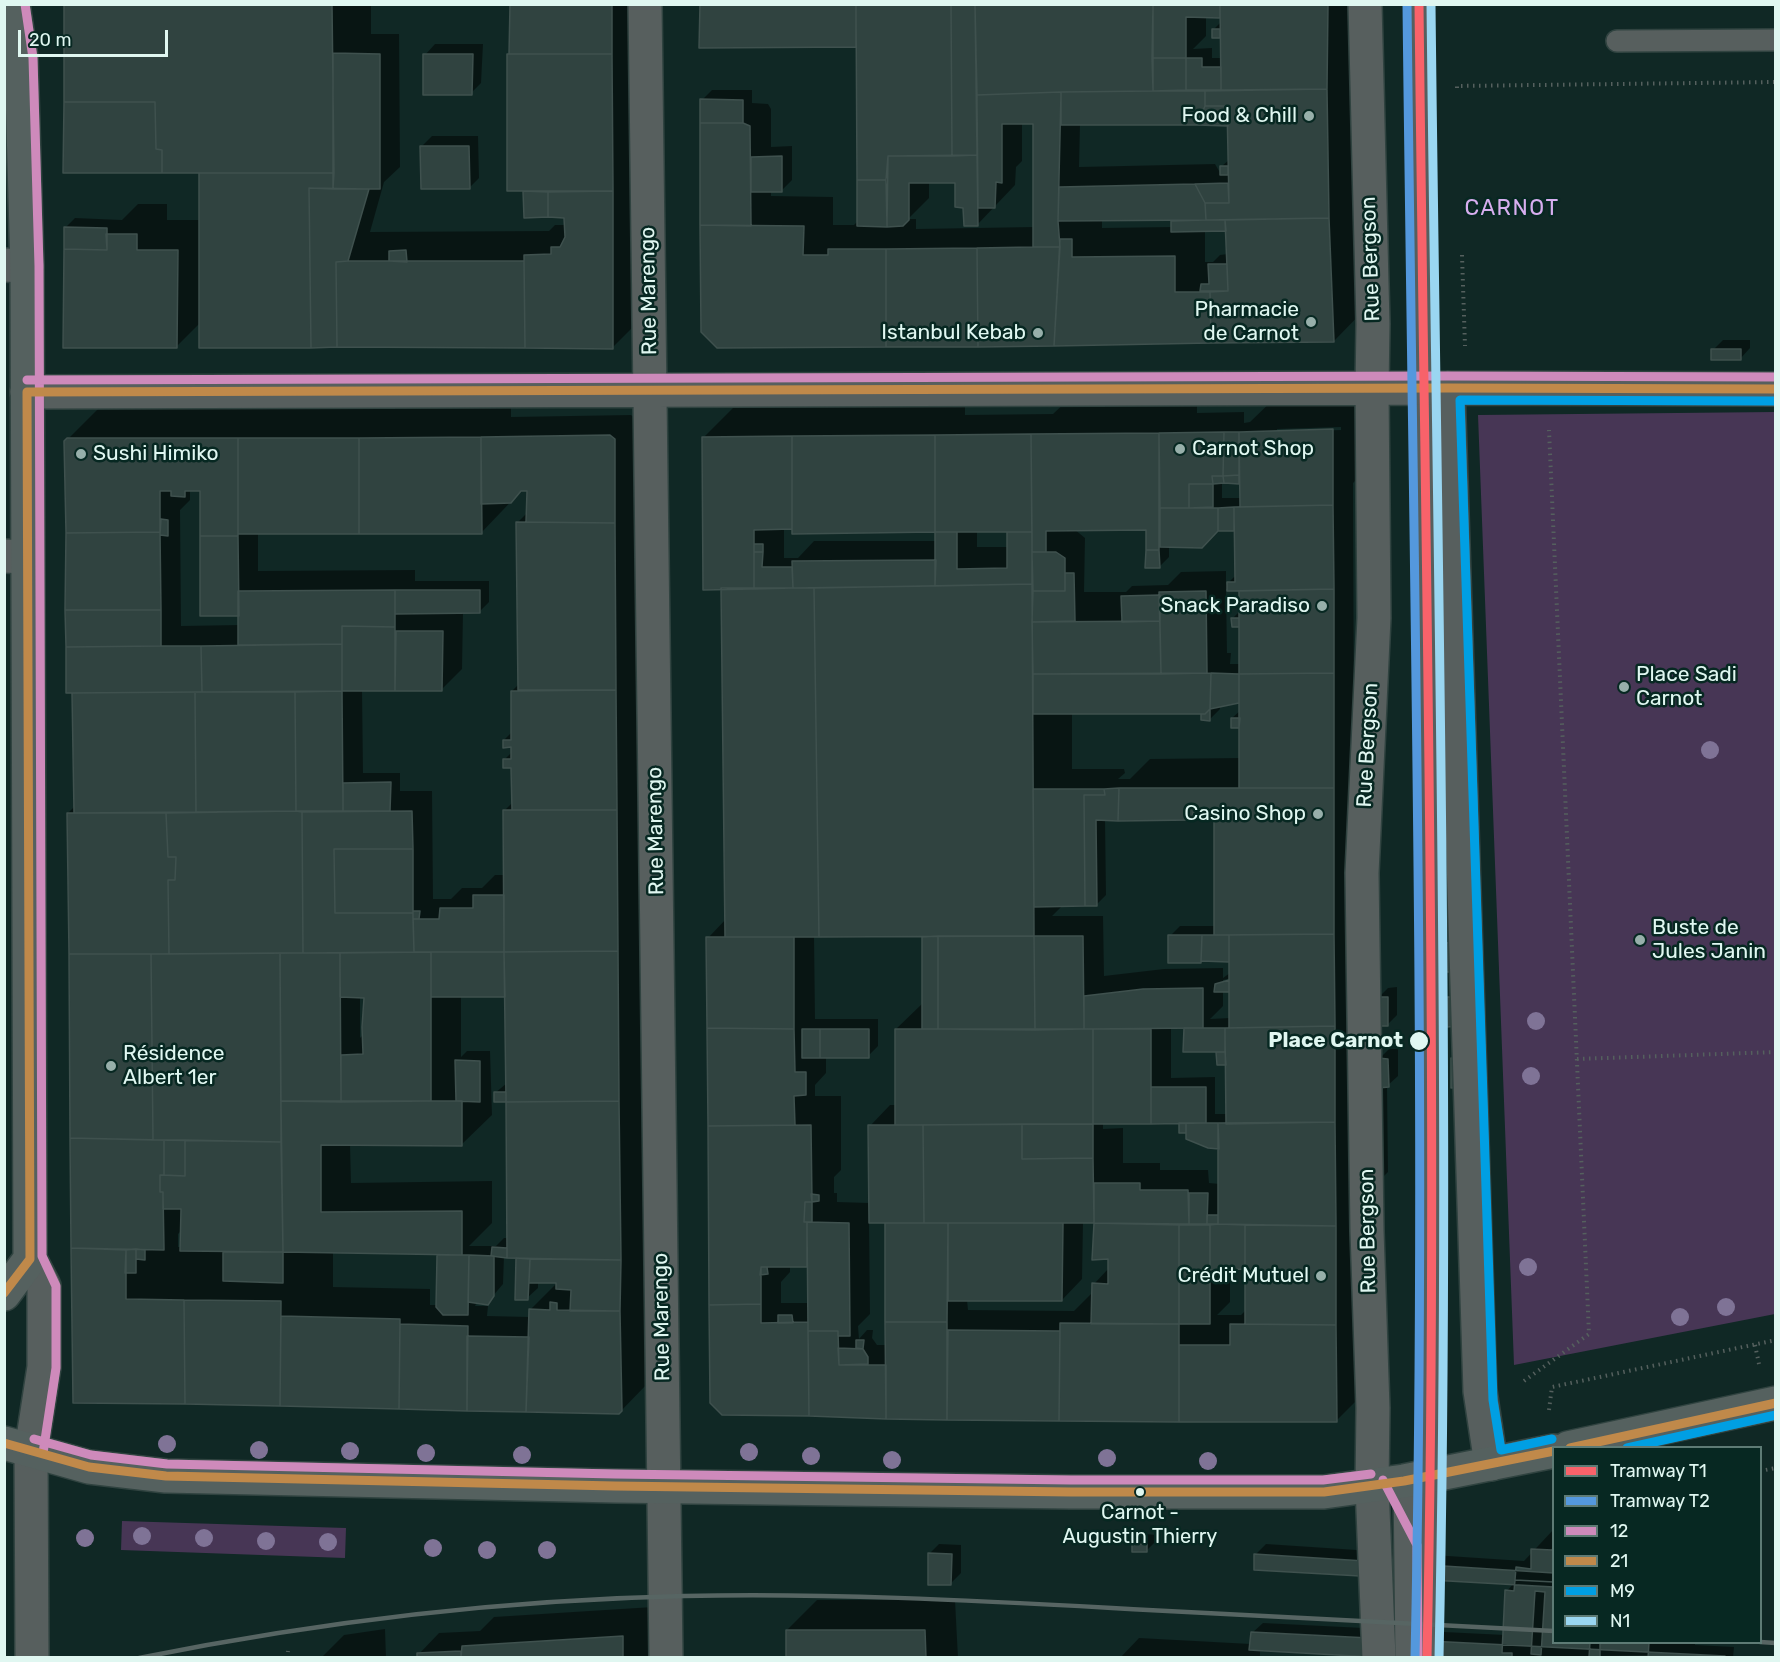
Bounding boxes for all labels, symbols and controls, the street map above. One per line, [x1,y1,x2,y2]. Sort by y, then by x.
scale bar [21,18,171,56]
text: 20 m [29,29,71,51]
place label: Food & Chill [1181,103,1297,129]
marker: Food & Chill [1302,109,1316,123]
street label: Rue Bergson [1356,196,1386,322]
district label: CARNOT [1464,196,1560,222]
street label: Rue Marengo [635,227,663,355]
place label: Pharmacie de Carnot [1194,297,1299,347]
marker: Pharmacie de Carnot [1304,315,1318,329]
place label: Istanbul Kebab [881,320,1026,346]
marker: Istanbul Kebab [1031,326,1045,340]
place label: Carnot Shop [1192,436,1314,462]
place label: Sushi Himiko [93,441,219,467]
marker: Carnot Shop [1173,442,1187,456]
marker: Sushi Himiko [74,447,88,461]
place label: Snack Paradiso [1160,593,1310,619]
marker: Snack Paradiso [1315,599,1329,613]
place label: Place Sadi Carnot [1636,662,1737,712]
marker: Place Sadi Carnot [1617,680,1631,694]
street label: Rue Bergson [1352,682,1384,808]
street label: Rue Marengo [642,767,670,895]
place label: Casino Shop [1184,801,1306,827]
marker: Casino Shop [1311,807,1325,821]
place label: Buste de Jules Janin [1652,915,1766,965]
marker: Buste de Jules Janin [1633,933,1647,947]
place label: Place Carnot [1268,1028,1403,1054]
marker: Place Carnot [1408,1030,1430,1052]
place label: Résidence Albert 1er [123,1041,225,1091]
marker: Résidence Albert 1er [104,1059,118,1073]
street label: Rue Bergson [1354,1168,1382,1294]
street label: Rue Marengo [648,1253,676,1381]
place label: Crédit Mutuel [1178,1263,1309,1289]
marker: Crédit Mutuel [1314,1269,1328,1283]
legend [1552,1446,1762,1644]
text: Tramway T1 [1610,1460,1707,1482]
marker: Carnot - Augustin Thierry [1134,1486,1146,1498]
text: Tramway T2 [1610,1490,1710,1512]
place label: Carnot - Augustin Thierry [1063,1501,1217,1548]
text: 12 [1610,1520,1628,1542]
text: 21 [1610,1550,1628,1572]
text: M9 [1610,1580,1635,1602]
text: N1 [1610,1610,1630,1632]

